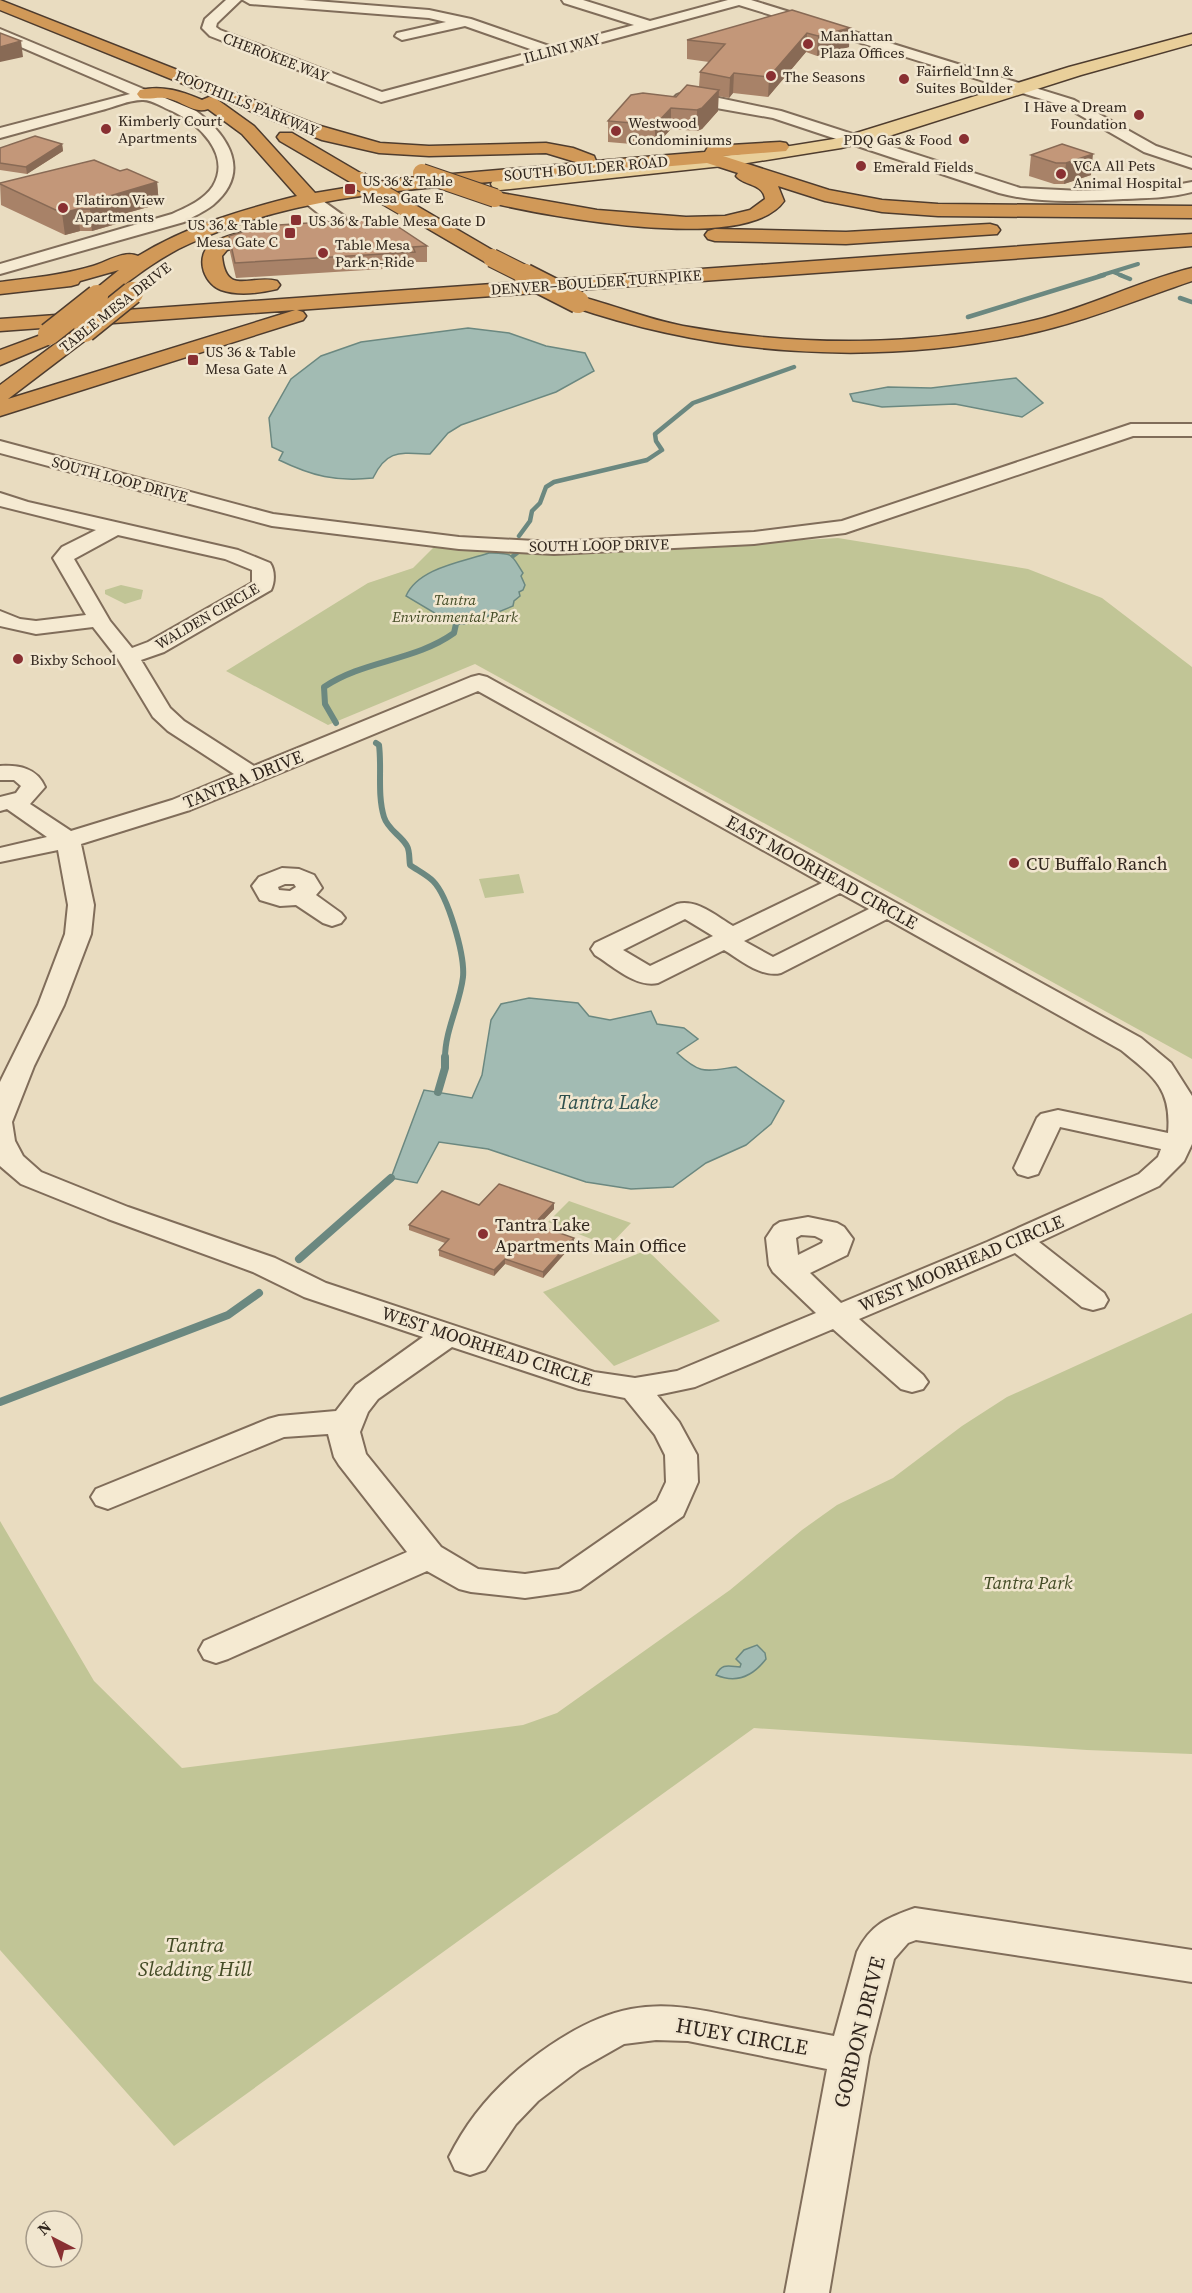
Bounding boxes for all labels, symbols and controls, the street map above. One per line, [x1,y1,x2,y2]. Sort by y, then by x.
place label: Manhattan Plaza Offices [820,25,905,63]
street label: CHEROKEE WAY [220,27,333,87]
street label: ILLINI WAY [521,28,603,68]
marker: Manhattan Plaza Offices [801,37,815,51]
place label: Fairfield Inn & Suites Boulder [916,60,1014,98]
street label: FOOTHILLS PARKWAY [172,65,322,142]
place label: The Seasons [783,66,865,87]
marker: The Seasons [764,69,778,83]
marker: Fairfield Inn & Suites Boulder [897,72,911,86]
place label: I Have a Dream Foundation [1024,96,1127,134]
marker: I Have a Dream Foundation [1132,108,1146,122]
place label: Kimberly Court Apartments [118,110,222,148]
place label: Westwood Condominiums [628,112,732,150]
marker: Kimberly Court Apartments [99,122,113,136]
marker: Westwood Condominiums [609,124,623,138]
place label: PDQ Gas & Food [843,129,952,150]
marker: PDQ Gas & Food [957,132,971,146]
street label: SOUTH BOULDER ROAD [503,150,669,186]
place label: VCA All Pets Animal Hospital [1073,155,1182,193]
place label: Emerald Fields [873,156,973,177]
marker: Emerald Fields [854,159,868,173]
marker: VCA All Pets Animal Hospital [1054,167,1068,181]
place label: US 36 & Table Mesa Gate E [362,170,453,208]
marker: US 36 & Table Mesa Gate E [343,182,357,196]
place label: Flatiron View Apartments [75,189,165,227]
marker: Flatiron View Apartments [56,201,70,215]
place label: US 36 & Table Mesa Gate D [308,210,486,231]
marker: US 36 & Table Mesa Gate D [289,213,303,227]
place label: US 36 & Table Mesa Gate C [187,214,278,252]
marker: US 36 & Table Mesa Gate C [283,226,297,240]
place label: Table Mesa Park-n-Ride [335,234,415,272]
marker: Table Mesa Park-n-Ride [316,246,330,260]
street label: TABLE MESA DRIVE [55,257,175,357]
street label: DENVER–BOULDER TURNPIKE [490,264,702,300]
place label: US 36 & Table Mesa Gate A [205,341,296,379]
marker: US 36 & Table Mesa Gate A [186,353,200,367]
street label: SOUTH LOOP DRIVE [50,451,190,507]
street label: SOUTH LOOP DRIVE [529,533,669,557]
street label: WALDEN CIRCLE [151,578,263,654]
park label: Tantra Environmental Park [391,589,519,627]
place label: Bixby School [30,649,117,670]
marker: Bixby School [11,652,25,666]
street label: TANTRA DRIVE [179,744,307,814]
street label: EAST MOORHEAD CIRCLE [722,809,922,935]
place label: CU Buffalo Ranch [1026,851,1168,876]
marker: CU Buffalo Ranch [1007,856,1021,870]
water label: Tantra Lake [558,1088,658,1116]
street label: WEST MOORHEAD CIRCLE [855,1208,1067,1318]
place label: Tantra Lake Apartments Main Office [495,1212,686,1258]
marker: Tantra Lake Apartments Main Office [476,1227,490,1241]
street label: WEST MOORHEAD CIRCLE [378,1300,596,1392]
park label: Tantra Park [983,1570,1073,1595]
park label: Tantra Sledding Hill [138,1930,252,1983]
street label: GORDON DRIVE [826,1953,892,2111]
street label: HUEY CIRCLE [674,2010,810,2062]
north arrow [24,2209,84,2269]
text: N [32,2216,56,2240]

